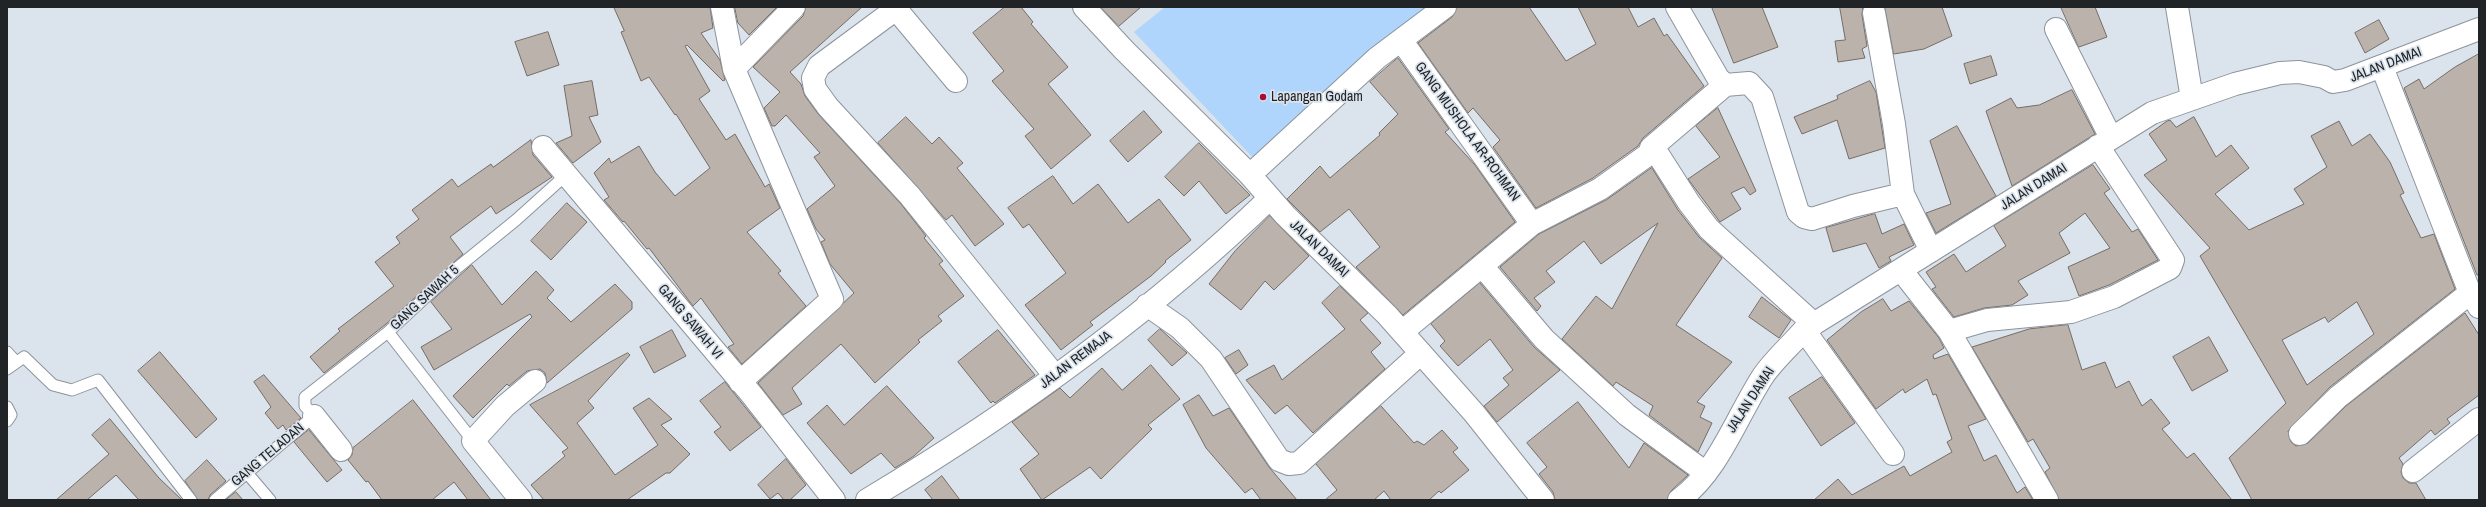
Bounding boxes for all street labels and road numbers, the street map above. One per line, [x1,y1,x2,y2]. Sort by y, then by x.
street label: JALAN DAMAI [2348,44,2424,86]
street label: GANG MUSHOLA AR-ROHMAN [1411,59,1523,205]
street label: JALAN DAMAI [1998,160,2070,214]
street label: JALAN DAMAI [1286,217,1352,281]
street label: GANG SAWAH 5 [387,262,463,334]
street label: GANG SAWAH VI [654,281,726,363]
street label: JALAN REMAJA [1037,328,1115,392]
street label: JALAN DAMAI [1723,364,1779,436]
street label: GANG TELADAN [228,420,308,490]

